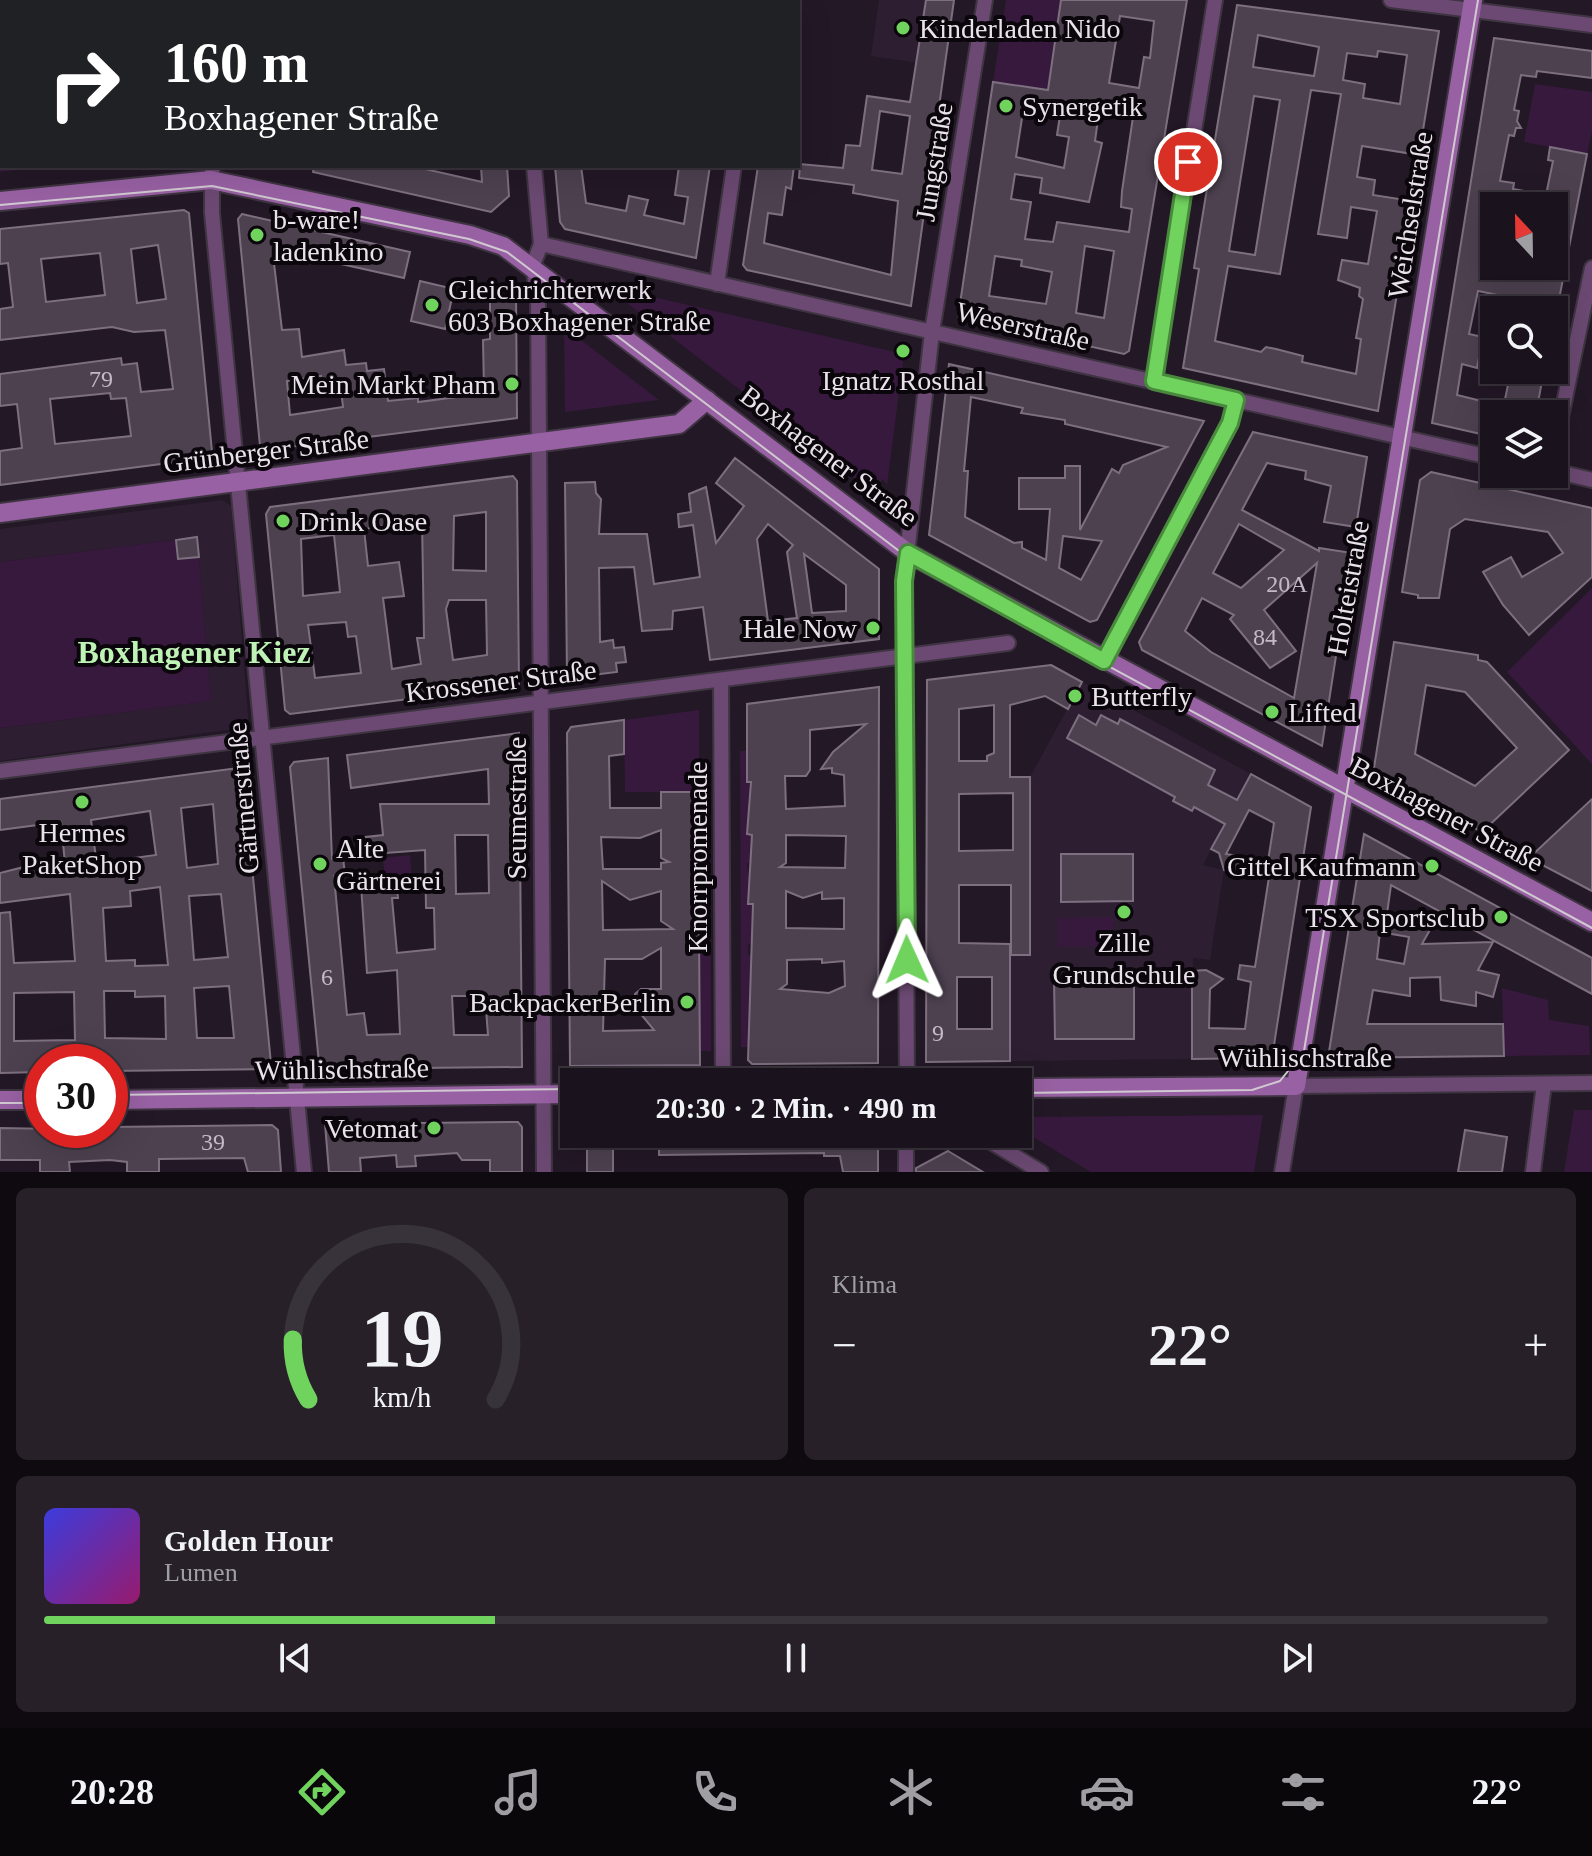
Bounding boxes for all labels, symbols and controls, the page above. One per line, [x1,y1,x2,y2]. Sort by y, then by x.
place label: Kinderladen Nido [919,13,1120,44]
marker: Kinderladen Nido [894,19,912,37]
icon: right [32,32,136,136]
text: 160 m [164,32,309,94]
place label: Synergetik [1022,91,1143,122]
marker: Synergetik [997,97,1015,115]
text: Boxhagener Straße [164,98,439,138]
street label: Jungstraße [909,100,959,224]
pin [1154,128,1222,196]
street label: Weichselstraße [1381,129,1439,301]
icon: arrive [1166,140,1210,184]
north arrow [1480,192,1568,280]
map controls [1480,192,1568,488]
place label: b-ware! ladenkino [273,204,383,267]
marker: b-ware! ladenkino [248,226,266,244]
place label: Gleichrichterwerk 603 Boxhagener Straße [448,274,711,337]
marker: Gleichrichterwerk 603 Boxhagener Straße [423,296,441,314]
street label: Weserstraße [953,296,1093,356]
button: search [1480,296,1568,384]
marker: Ignatz Rosthal [894,342,912,360]
place label: Ignatz Rosthal [822,365,984,396]
house number: 79 [89,366,113,392]
place label: Mein Markt Pham [291,369,496,400]
marker: Mein Markt Pham [503,375,521,393]
street label: Boxhagener Straße [734,379,924,533]
button: layers [1480,400,1568,488]
street label: Grünberger Straße [161,423,371,479]
place label: Drink Oase [299,506,427,537]
marker: Drink Oase [274,512,292,530]
street label: Holteistraße [1321,518,1375,658]
house number: 20A [1266,571,1308,597]
place label: Hale Now [743,613,858,644]
marker: Hale Now [864,619,882,637]
house number: 84 [1253,624,1277,650]
district label: Boxhagener Kiez [77,634,311,670]
street label: Krossener Straße [404,654,598,708]
place label: Butterfly [1091,681,1192,712]
marker: Butterfly [1066,687,1084,705]
place label: Lifted [1288,697,1356,728]
marker: Lifted [1263,703,1281,721]
street label: Gärtnerstraße [221,721,265,875]
street label: Seumestraße [501,736,532,880]
street label: Boxhagener Straße [1345,750,1549,878]
street label: Knorrpromenade [682,761,713,953]
marker: Hermes PaketShop [73,793,91,811]
place label: Hermes PaketShop [22,817,142,880]
place label: Alte Gärtnerei [336,833,442,896]
place label: Gittel Kaufmann [1227,851,1416,882]
marker: Alte Gärtnerei [311,855,329,873]
marker: Gittel Kaufmann [1423,857,1441,875]
place label: TSX Sportsclub [1305,902,1485,933]
marker: Zille Grundschule [1115,903,1133,921]
marker: TSX Sportsclub [1492,908,1510,926]
position arrow [865,918,949,1002]
place label: Zille Grundschule [1052,927,1196,990]
house number: 6 [321,964,333,990]
place label: BackpackerBerlin [469,987,671,1018]
marker: BackpackerBerlin [678,993,696,1011]
house number: 9 [932,1020,944,1046]
street label: Wühlischstraße [1218,1042,1392,1073]
speed limit sign: 30 [24,1044,128,1148]
street label: Wühlischstraße [255,1052,429,1086]
text: 20:30 · 2 Min. · 490 m [656,1091,936,1124]
place label: Vetomat [325,1113,418,1144]
marker: Vetomat [425,1119,443,1137]
house number: 39 [201,1129,225,1155]
text: Klima [832,1270,897,1299]
text: 19 [360,1292,444,1384]
text: 22° [1148,1312,1232,1378]
text: − [832,1321,857,1370]
text: + [1523,1321,1548,1370]
text: km/h [373,1382,431,1413]
text: Golden Hour [164,1524,333,1557]
text: Lumen [164,1558,238,1587]
icon: previous [273,1636,317,1680]
icon: pause [774,1636,818,1680]
icon: next [1275,1636,1319,1680]
icon: directions [294,1764,350,1820]
icon: music [490,1764,546,1820]
icon: phone [687,1764,743,1820]
icon: climate [883,1764,939,1820]
icon: car [1079,1764,1135,1820]
icon: filters [1275,1764,1331,1820]
text: 20:28 [70,1772,154,1812]
text: 22° [1471,1772,1522,1812]

